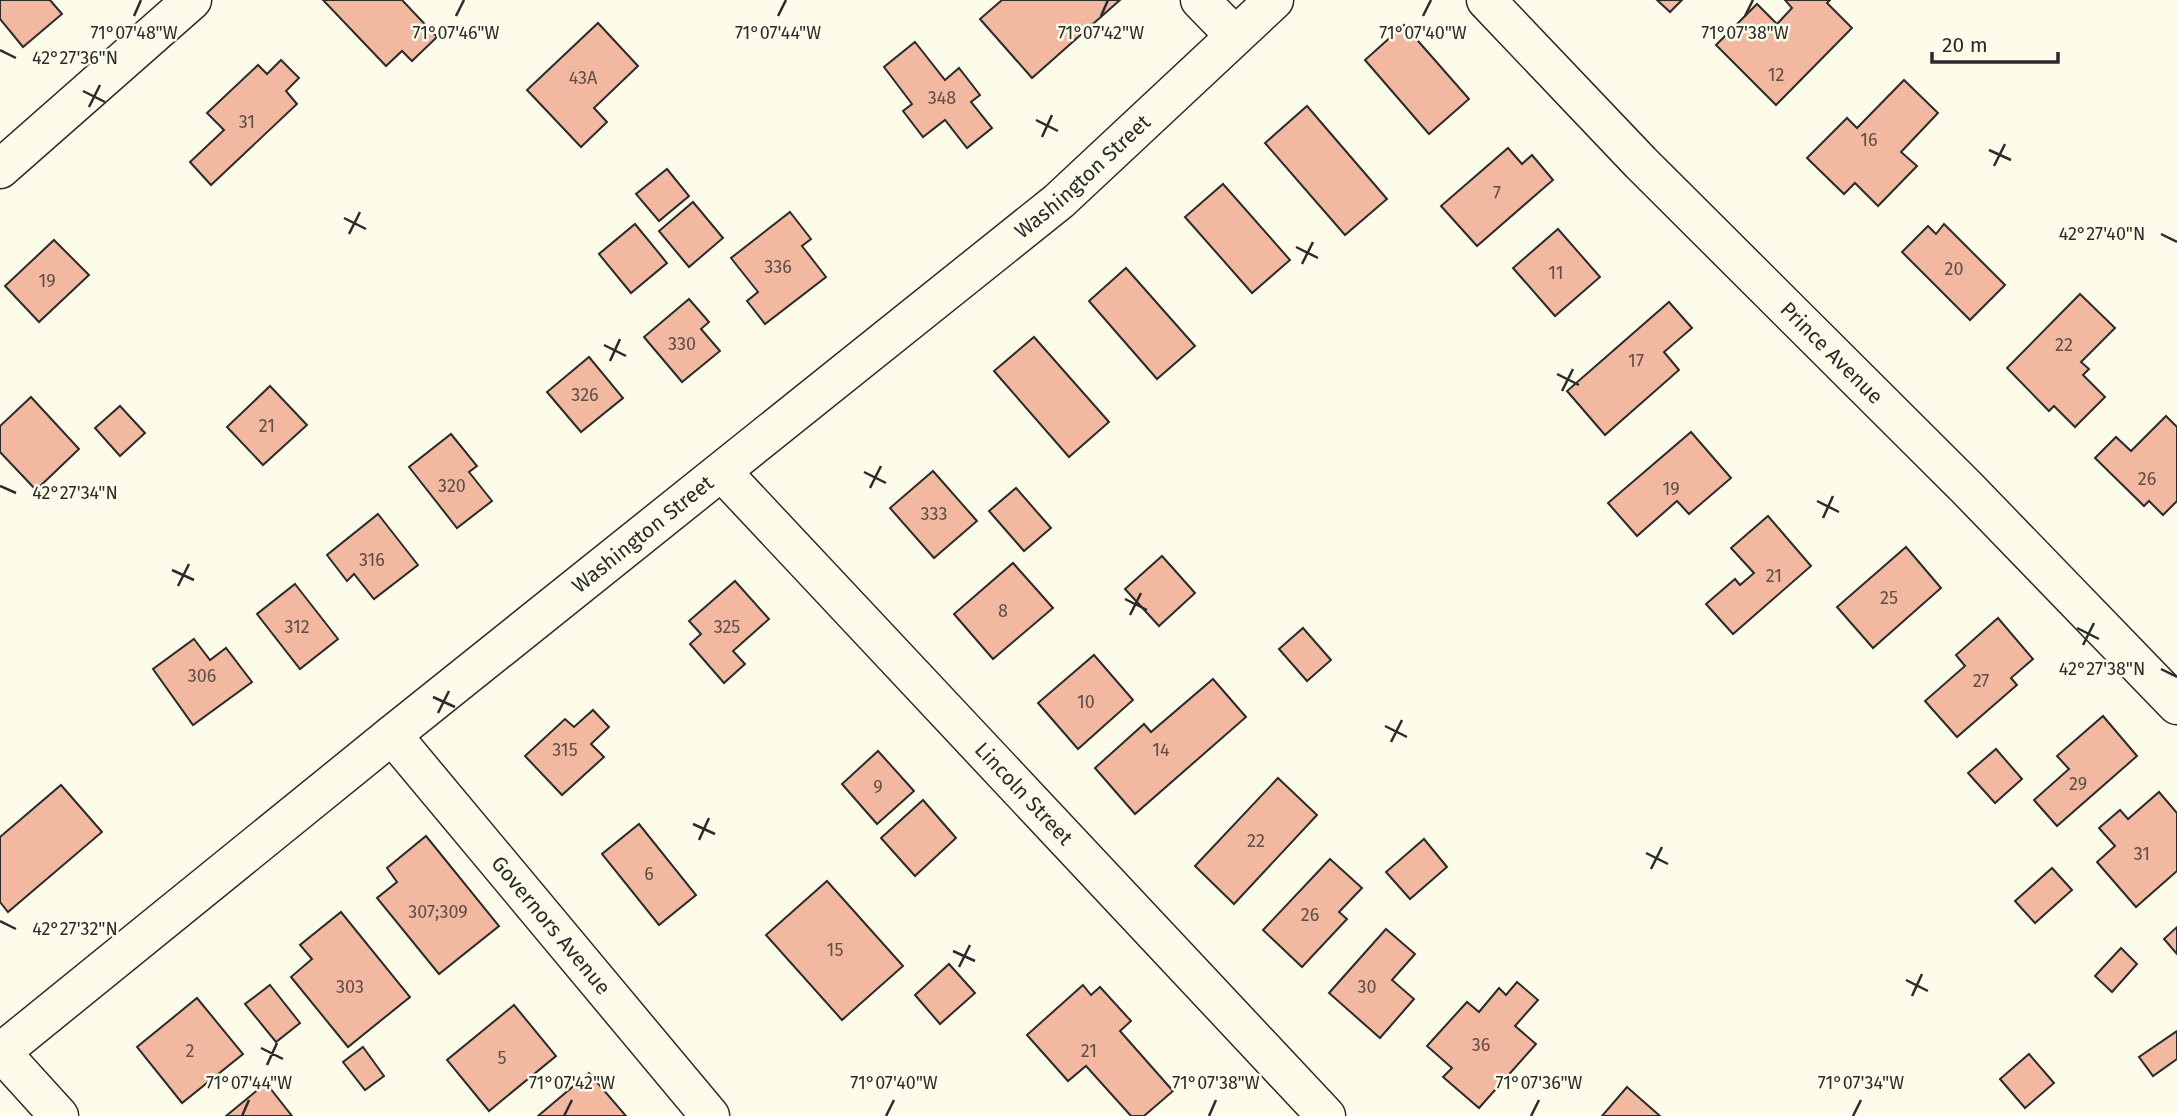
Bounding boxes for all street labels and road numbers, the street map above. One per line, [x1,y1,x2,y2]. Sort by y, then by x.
street label: Washington Street [1009,109,1156,244]
street label: Prince Avenue [1775,296,1888,410]
street label: Washington Street [567,470,719,599]
street label: Lincoln Street [969,737,1078,851]
street label: Governors Avenue [486,851,616,1000]

